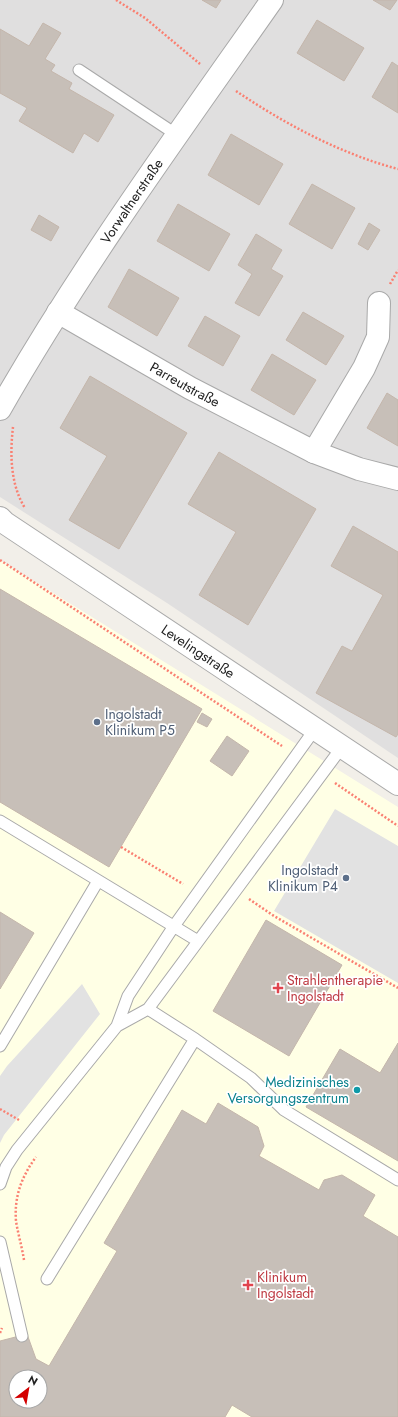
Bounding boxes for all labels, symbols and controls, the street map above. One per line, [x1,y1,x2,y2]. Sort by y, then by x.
street label: Vorwaltnerstraße [95,155,168,248]
street label: Parreutstraße [146,357,223,412]
street label: Levelingstraße [158,620,239,683]
place label: Ingolstadt Klinikum P5 [105,704,175,740]
marker: Ingolstadt Klinikum P5 [92,717,102,727]
place label: Ingolstadt Klinikum P4 [268,860,339,896]
marker: Ingolstadt Klinikum P4 [341,873,351,883]
place label: Strahlentherapie Ingolstadt [287,970,383,1006]
marker: Strahlentherapie Ingolstadt [272,982,284,994]
place label: Medizinisches Versorgungszentrum [227,1072,349,1108]
marker: Medizinisches Versorgungszentrum [352,1085,362,1095]
place label: Klinikum Ingolstadt [257,1267,314,1303]
marker: Klinikum Ingolstadt [242,1279,254,1291]
north arrow [8,1369,48,1409]
text: N [25,1371,41,1390]

